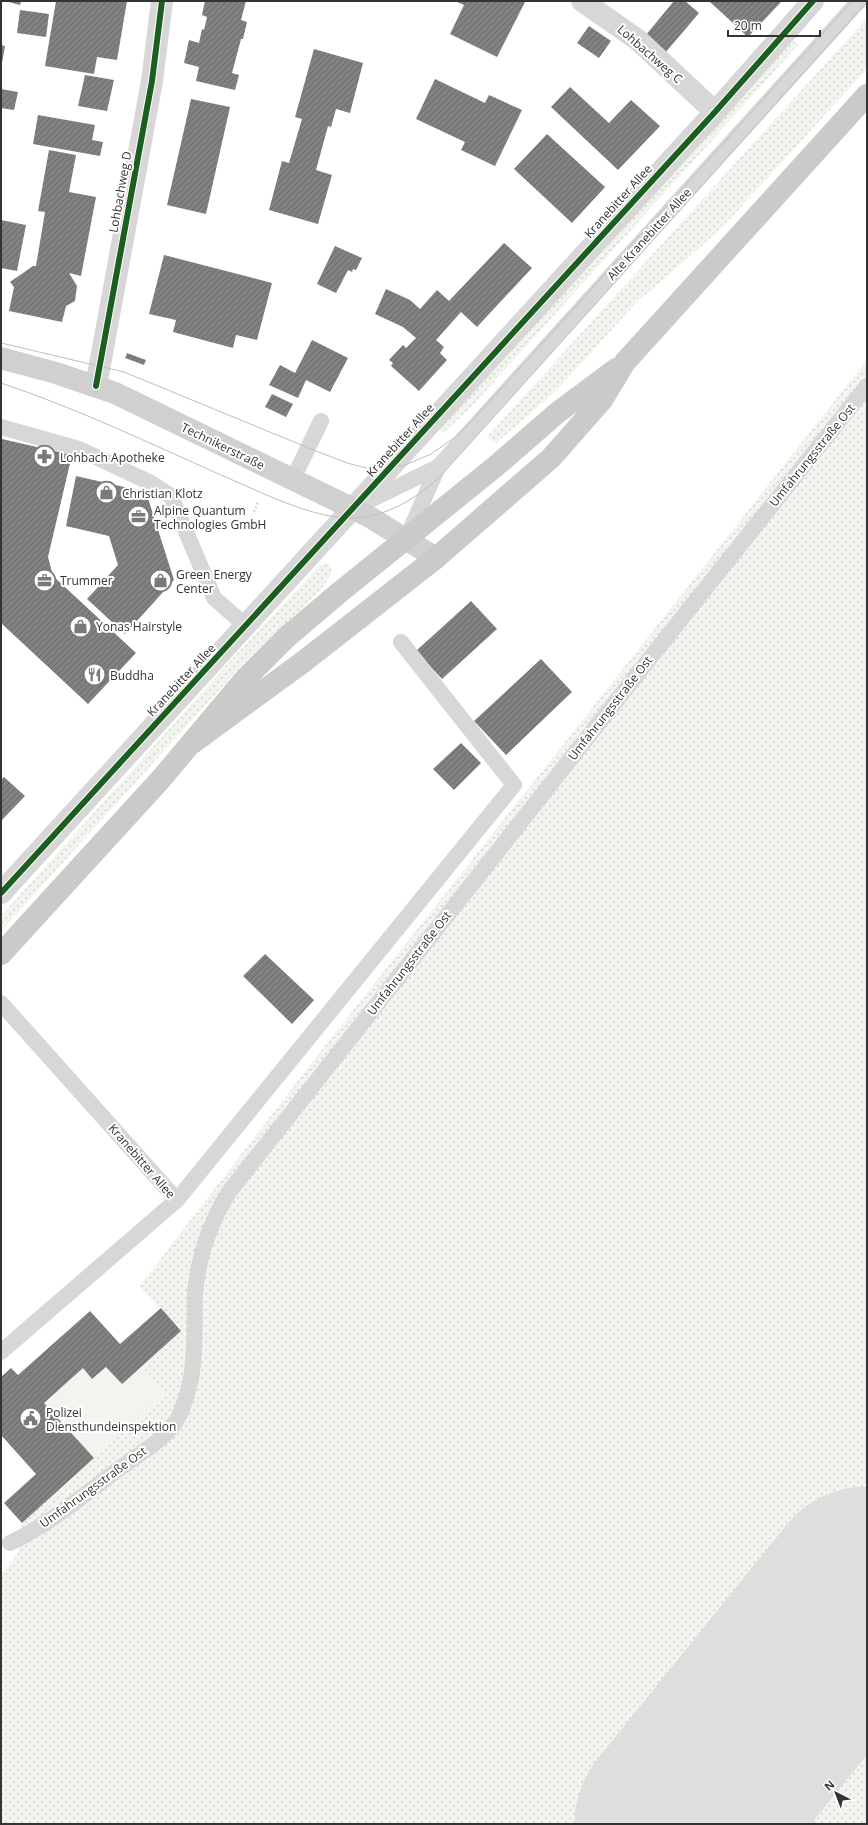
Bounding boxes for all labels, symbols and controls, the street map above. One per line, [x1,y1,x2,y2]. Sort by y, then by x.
scale bar [728,12,820,38]
text: 20 m [734,17,762,34]
street label: Lohbachweg C [614,21,687,87]
street label: Lohbachweg D [104,150,136,234]
street label: Kranebitter Allee [580,160,656,242]
street label: Alte Kranebitter Allee [603,184,695,284]
street label: Kranebitter Allee [362,399,438,481]
street label: Umfahrungsstraße Ost [765,400,859,510]
street label: Technikerstraße [179,419,268,474]
pharmacy icon: Lohbach Apotheke [31,444,57,470]
place label: Lohbach Apotheke [60,449,165,466]
shop icon: Christian Klotz [94,480,120,506]
place label: Christian Klotz [122,485,203,502]
place label: Alpine Quantum Technologies GmbH [154,502,266,533]
office icon: Alpine Quantum Technologies GmbH [126,504,152,530]
place label: Green Energy Center [176,566,253,597]
office icon: Trummer [31,567,57,593]
shop icon: Green Energy Center [147,568,173,594]
place label: Trummer [60,572,113,589]
shop icon: Yonas Hairstyle [68,613,94,639]
place label: Yonas Hairstyle [96,618,182,635]
street label: Kranebitter Allee [143,640,219,720]
street label: Umfahrungsstraße Ost [564,652,656,764]
restaurant icon: Buddha [81,662,107,688]
place label: Buddha [110,667,154,684]
street label: Umfahrungsstraße Ost [363,907,455,1019]
street label: Kranebitter Allee [105,1120,179,1202]
place label: Polizei Diensthundeinspektion [46,1404,176,1435]
public building icon: Polizei Diensthundeinspektion [17,1406,43,1432]
street label: Umfahrungsstraße Ost [36,1443,150,1531]
north arrow [816,1773,856,1813]
text: N [821,1777,837,1794]

